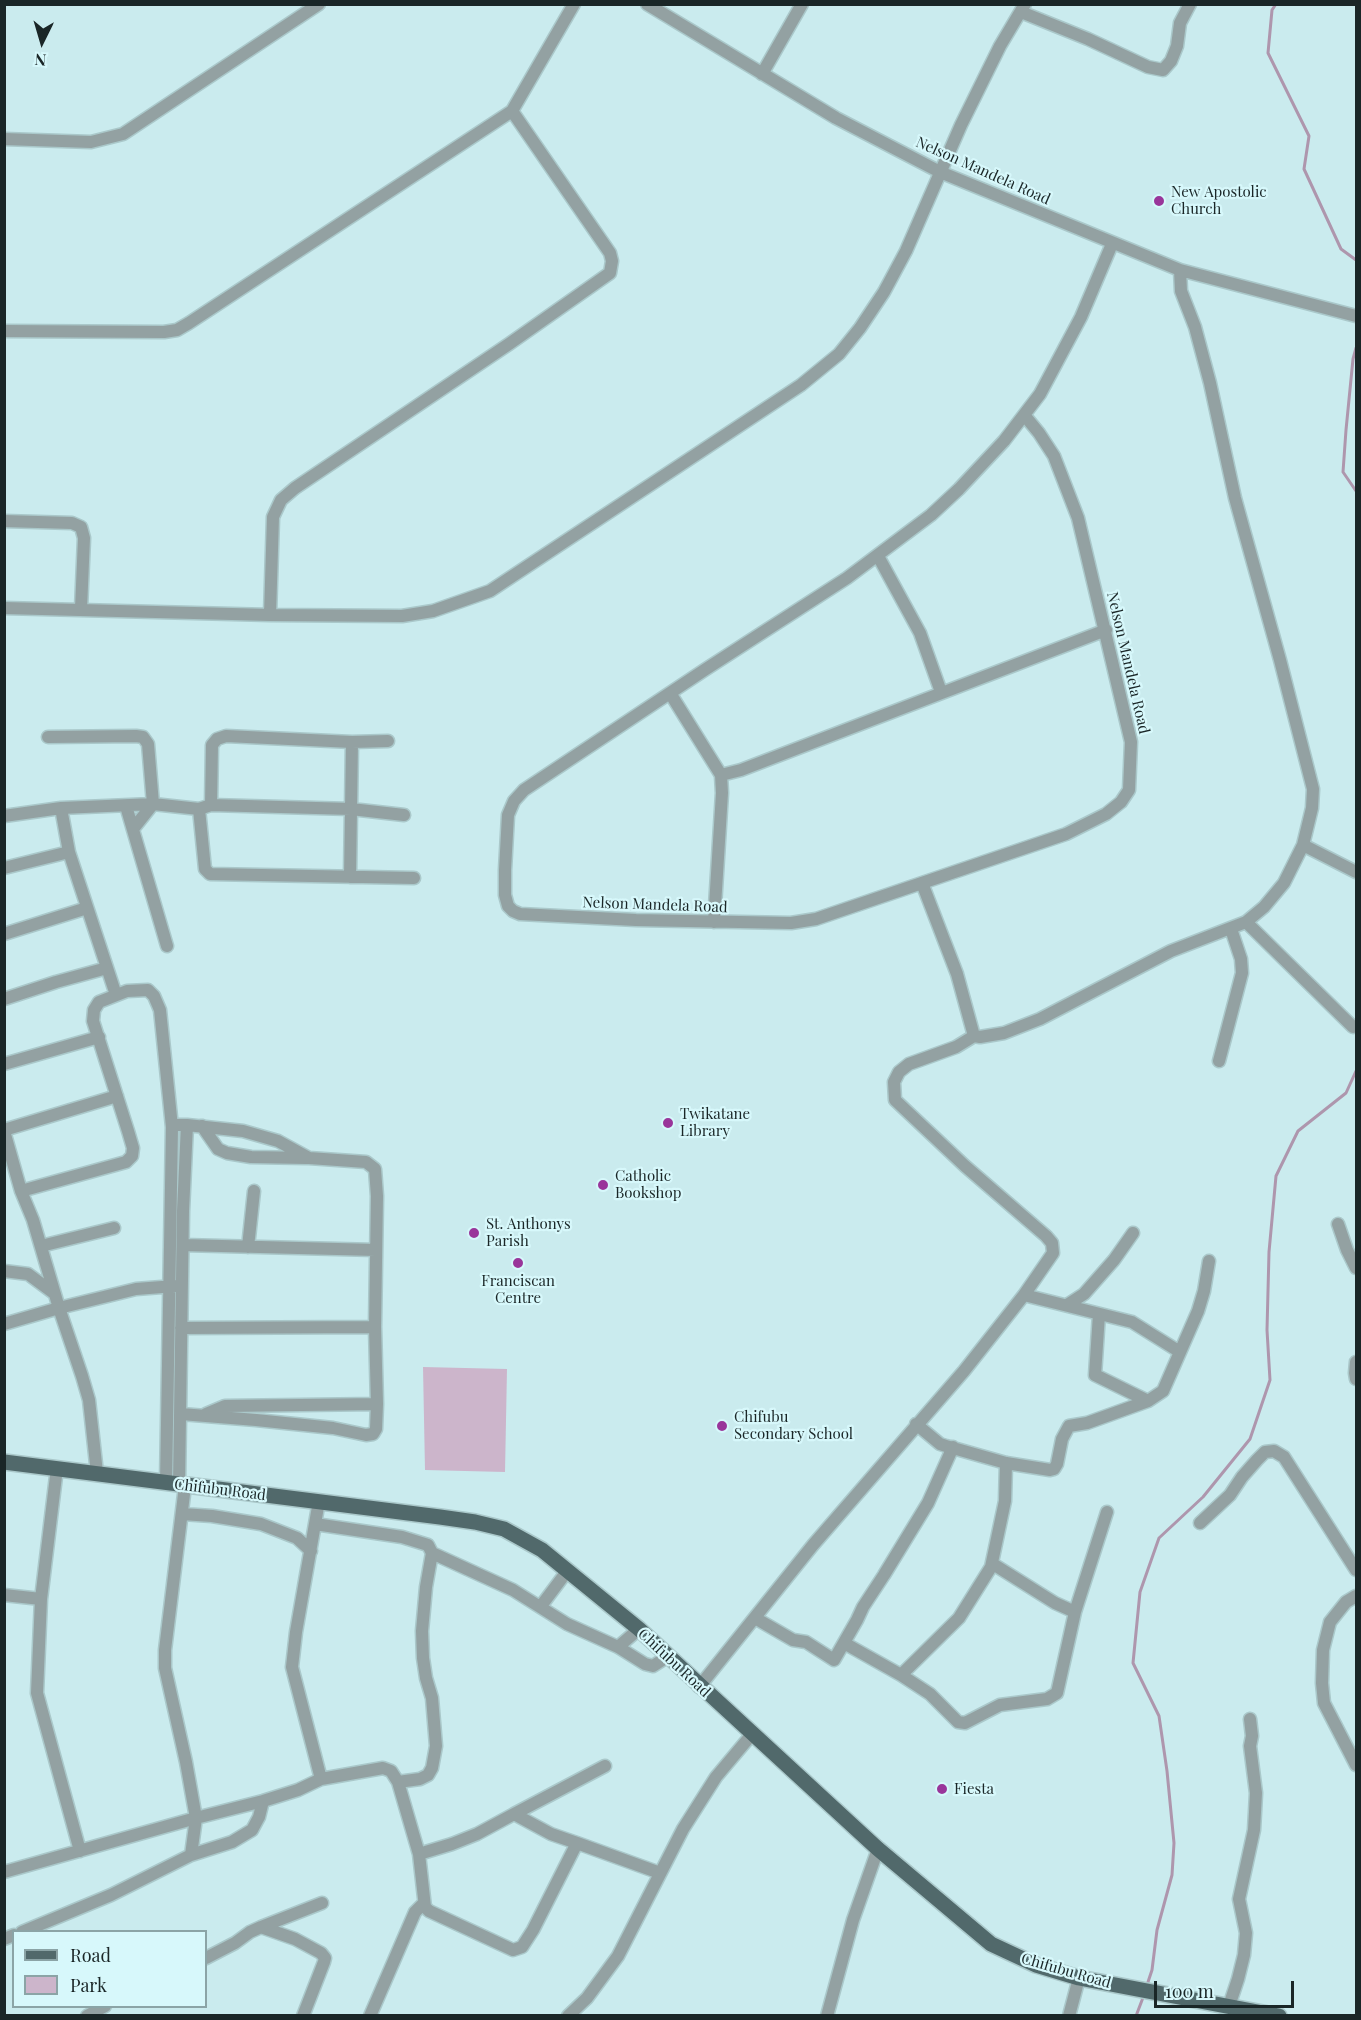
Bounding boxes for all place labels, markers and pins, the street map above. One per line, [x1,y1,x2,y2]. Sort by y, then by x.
place label: New Apostolic Church [1171,183,1267,218]
marker: New Apostolic Church [1152,194,1166,208]
place label: Twikatane Library [680,1105,750,1140]
marker: Twikatane Library [661,1116,675,1130]
place label: Catholic Bookshop [615,1167,681,1202]
marker: Catholic Bookshop [596,1178,610,1192]
place label: St. Anthonys Parish [486,1215,571,1250]
marker: St. Anthonys Parish [467,1226,481,1240]
marker: Franciscan Centre [511,1256,525,1270]
place label: Franciscan Centre [481,1272,555,1307]
place label: Chifubu Secondary School [734,1408,853,1443]
marker: Chifubu Secondary School [715,1419,729,1433]
place label: Fiesta [954,1780,994,1798]
marker: Fiesta [935,1782,949,1796]

